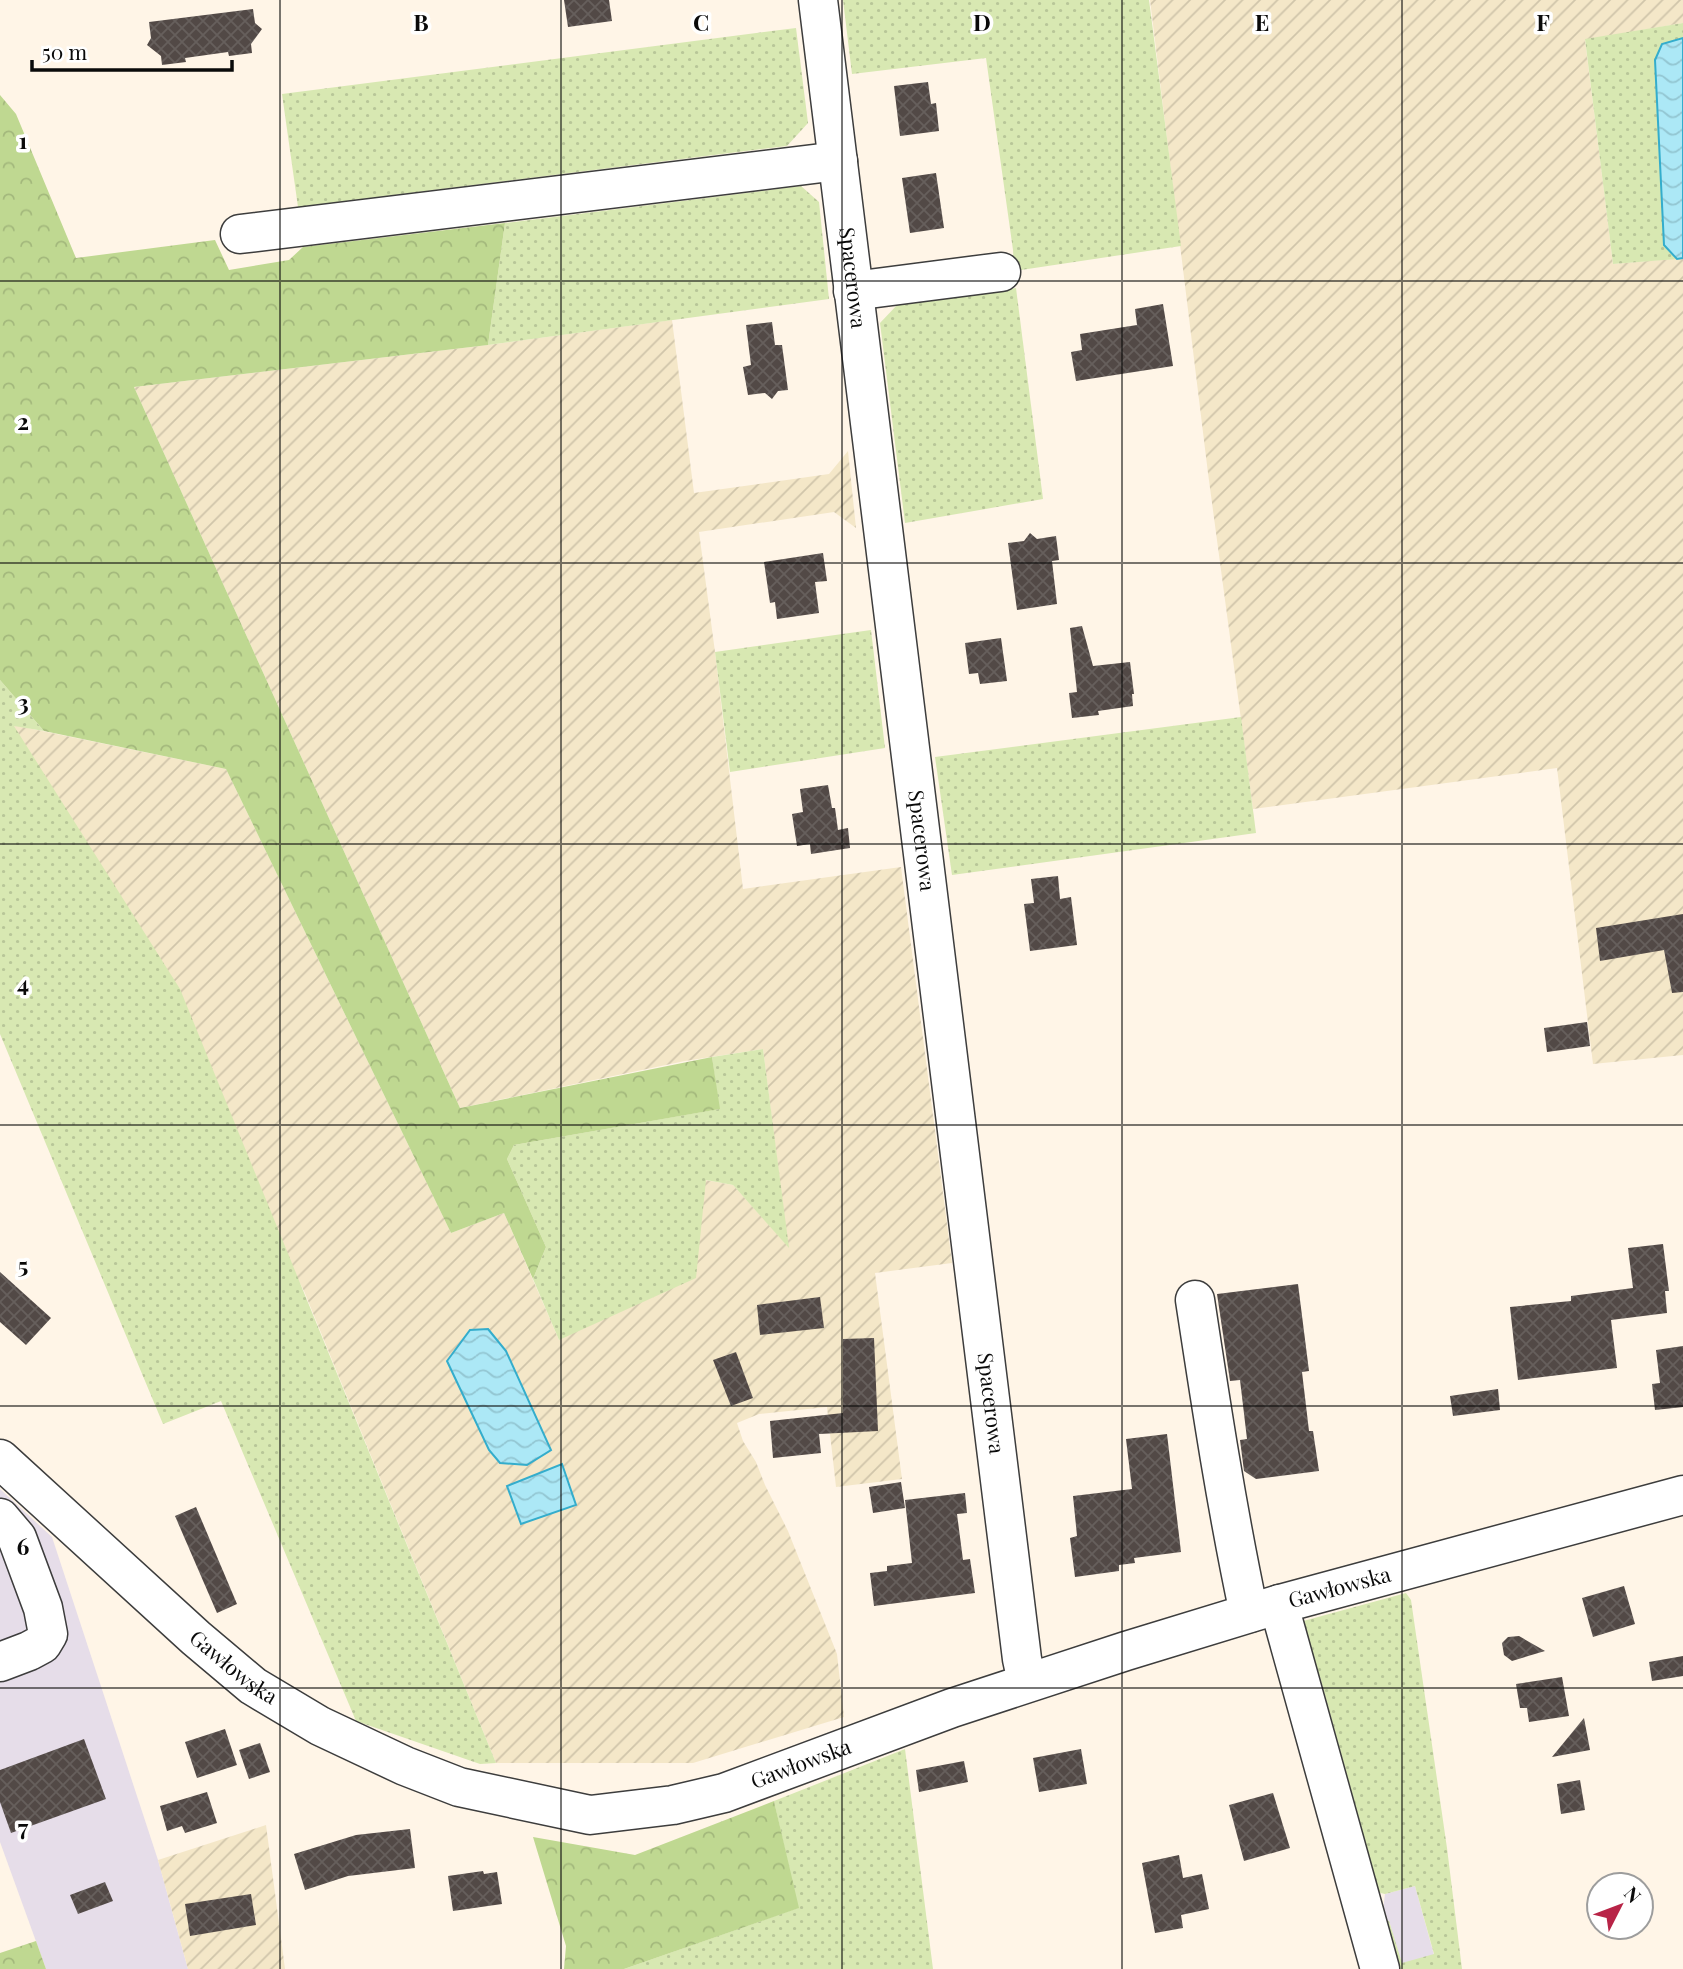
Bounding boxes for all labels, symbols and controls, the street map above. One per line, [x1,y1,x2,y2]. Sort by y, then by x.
text: B [413,6,429,37]
text: C [693,6,709,37]
text: D [973,6,991,37]
text: E [1255,6,1269,37]
text: F [1536,6,1550,37]
scale bar [32,28,231,72]
text: 50 m [42,37,88,65]
text: 1 [19,124,28,155]
street label: Spacerowa [834,225,874,330]
text: 2 [17,405,29,436]
text: 3 [17,686,29,717]
street label: Spacerowa [903,788,944,893]
text: 4 [17,967,29,998]
text: 5 [18,1249,28,1280]
street label: Spacerowa [972,1351,1013,1456]
text: 6 [17,1530,30,1561]
street label: Gawłowska [1285,1559,1394,1613]
street label: Gawłowska [184,1623,284,1710]
street label: Gawłowska [746,1731,855,1794]
text: 7 [18,1811,29,1842]
north arrow [1585,1871,1655,1941]
text: N [1619,1880,1648,1908]

